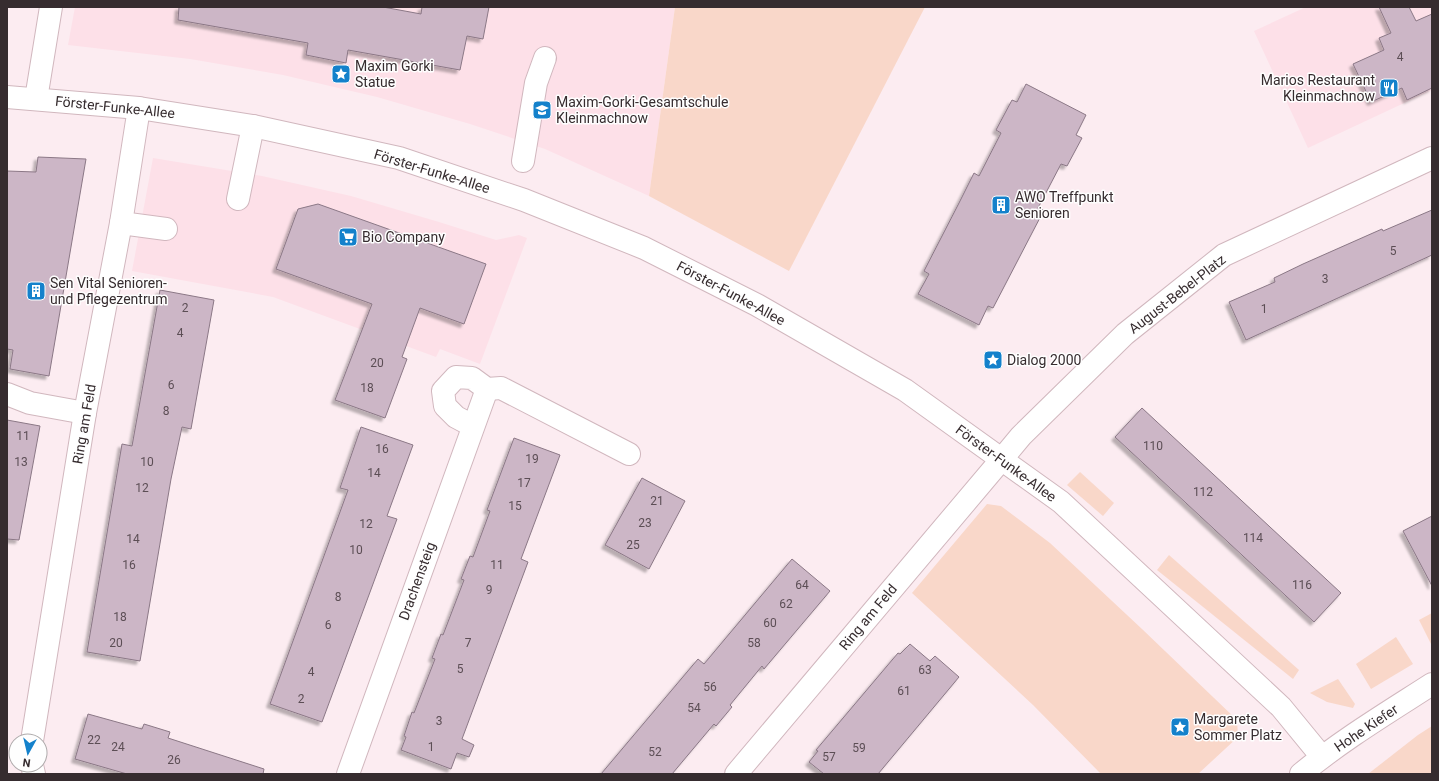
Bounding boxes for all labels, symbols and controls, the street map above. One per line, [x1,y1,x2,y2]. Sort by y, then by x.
house number: 4 [1397,50,1404,64]
place label: Maxim Gorki Statue [355,58,434,90]
place icon: Maxim Gorki Statue [330,63,352,85]
place label: Marios Restaurant Kleinmachnow [1261,72,1375,104]
restaurant icon: Marios Restaurant Kleinmachnow [1378,77,1400,99]
street label: Förster-Funke-Allee [54,93,176,121]
place label: Maxim-Gorki-Gesamtschule Kleinmachnow [556,94,728,126]
school or university icon: Maxim-Gorki-Gesamtschule Kleinmachnow [531,99,553,121]
street label: Förster-Funke-Allee [372,146,492,196]
place label: AWO Treffpunkt Senioren [1015,189,1114,221]
building icon: AWO Treffpunkt Senioren [990,194,1012,216]
supermarket icon: Bio Company [337,226,359,248]
place label: Bio Company [362,229,445,245]
house number: 5 [1390,244,1397,258]
street label: August-Bebel-Platz [1126,251,1228,337]
street label: Förster-Funke-Allee [674,258,788,328]
house number: 3 [1322,272,1328,286]
place label: Sen Vital Senioren- und Pflegezentrum [50,275,168,307]
building icon: Sen Vital Senioren- und Pflegezentrum [25,280,47,302]
house number: 2 [182,301,189,315]
house number: 1 [1261,302,1267,316]
house number: 4 [177,326,184,340]
place icon: Dialog 2000 [982,349,1004,371]
place label: Dialog 2000 [1007,352,1082,368]
house number: 20 [370,356,384,370]
house number: 6 [168,378,175,392]
house number: 18 [360,381,374,395]
street label: Ring am Feld [69,383,99,465]
house number: 8 [163,404,170,418]
street label: Förster-Funke-Allee [953,421,1059,505]
house number: 11 [16,429,30,443]
house number: 110 [1143,439,1163,453]
house number: 16 [375,442,389,456]
house number: 19 [525,452,539,466]
house number: 13 [14,455,28,469]
house number: 10 [140,455,154,469]
house number: 14 [367,466,381,480]
house number: 17 [517,476,531,490]
house number: 12 [135,481,149,495]
house number: 112 [1193,485,1213,499]
house number: 21 [650,494,664,508]
house number: 15 [508,499,522,513]
house number: 23 [638,516,652,530]
house number: 12 [359,517,373,531]
house number: 114 [1243,531,1263,545]
house number: 14 [126,532,140,546]
house number: 25 [626,538,640,552]
street label: Drachensteig [395,540,439,622]
house number: 10 [349,543,363,557]
house number: 16 [122,558,136,572]
house number: 11 [490,558,504,572]
house number: 64 [795,578,809,592]
house number: 116 [1292,578,1312,592]
street label: Ring am Feld [836,581,900,653]
house number: 9 [486,583,492,597]
house number: 8 [335,590,342,604]
house number: 62 [779,597,793,611]
house number: 18 [113,610,127,624]
house number: 60 [763,616,777,630]
house number: 6 [325,618,332,632]
house number: 20 [109,636,123,650]
house number: 7 [465,636,472,650]
house number: 58 [747,636,761,650]
house number: 5 [457,662,464,676]
house number: 63 [918,663,932,677]
house number: 4 [308,665,315,679]
house number: 56 [703,680,717,694]
house number: 61 [897,684,911,698]
house number: 2 [298,692,305,706]
house number: 54 [687,701,701,715]
street label: Hohe Kiefer [1331,701,1401,755]
place label: Margarete Sommer Platz [1194,711,1282,743]
house number: 3 [436,714,442,728]
place icon: Margarete Sommer Platz [1169,716,1191,738]
north arrow [8,733,48,773]
house number: 22 [87,733,101,747]
house number: 24 [111,740,125,754]
house number: 1 [428,740,434,754]
house number: 59 [852,741,866,755]
house number: 52 [648,745,662,759]
house number: 57 [822,750,836,764]
house number: 26 [167,753,181,767]
text: N [22,755,31,769]

